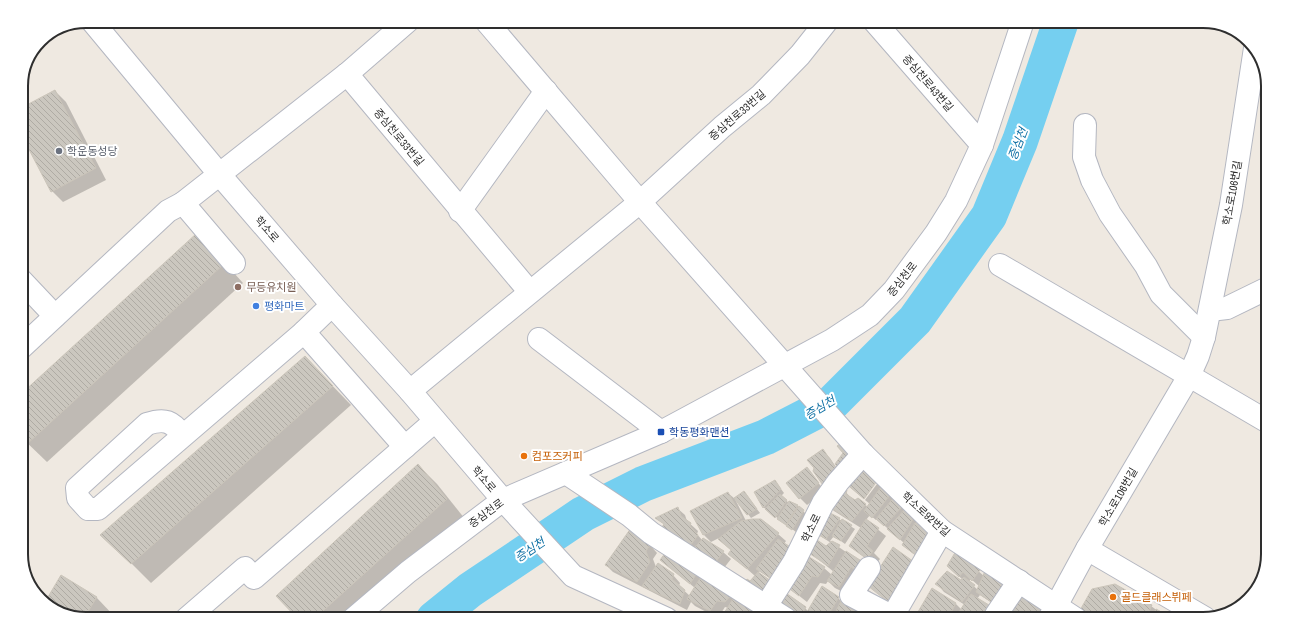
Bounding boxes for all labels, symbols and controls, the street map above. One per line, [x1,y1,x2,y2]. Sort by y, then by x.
street label: 증심천로43번길 [900,52,956,114]
street label: 증심천로33번길 [706,87,768,143]
street label: 증심천로33번길 [371,105,427,169]
water label: 증심천 [1005,124,1032,162]
place label: 학운동성당 [67,144,118,158]
marker: 학운동성당 [54,146,64,156]
street label: 학소로106번길 [1219,159,1245,227]
street label: 학소로 [252,213,282,245]
street label: 증심천로 [884,259,920,299]
place label: 무등유치원 [246,280,297,294]
marker: 무등유치원 [233,282,243,292]
place label: 평화마트 [264,299,304,313]
marker: 평화마트 [251,301,261,311]
water label: 증심천 [802,392,840,423]
place label: 학동평화맨션 [669,425,730,439]
marker: 학동평화맨션 [656,427,666,437]
place label: 컴포즈커피 [532,449,583,463]
marker: 컴포즈커피 [519,451,529,461]
street label: 학소로 [469,463,499,495]
street label: 학소로106번길 [1096,465,1140,529]
street label: 학소로92번길 [899,489,953,539]
street label: 증심천로 [466,495,506,531]
street label: 학소로 [798,511,824,545]
water label: 증심천 [512,533,550,566]
place label: 골드클래스뷔페 [1121,590,1192,604]
marker: 골드클래스뷔페 [1108,592,1118,602]

